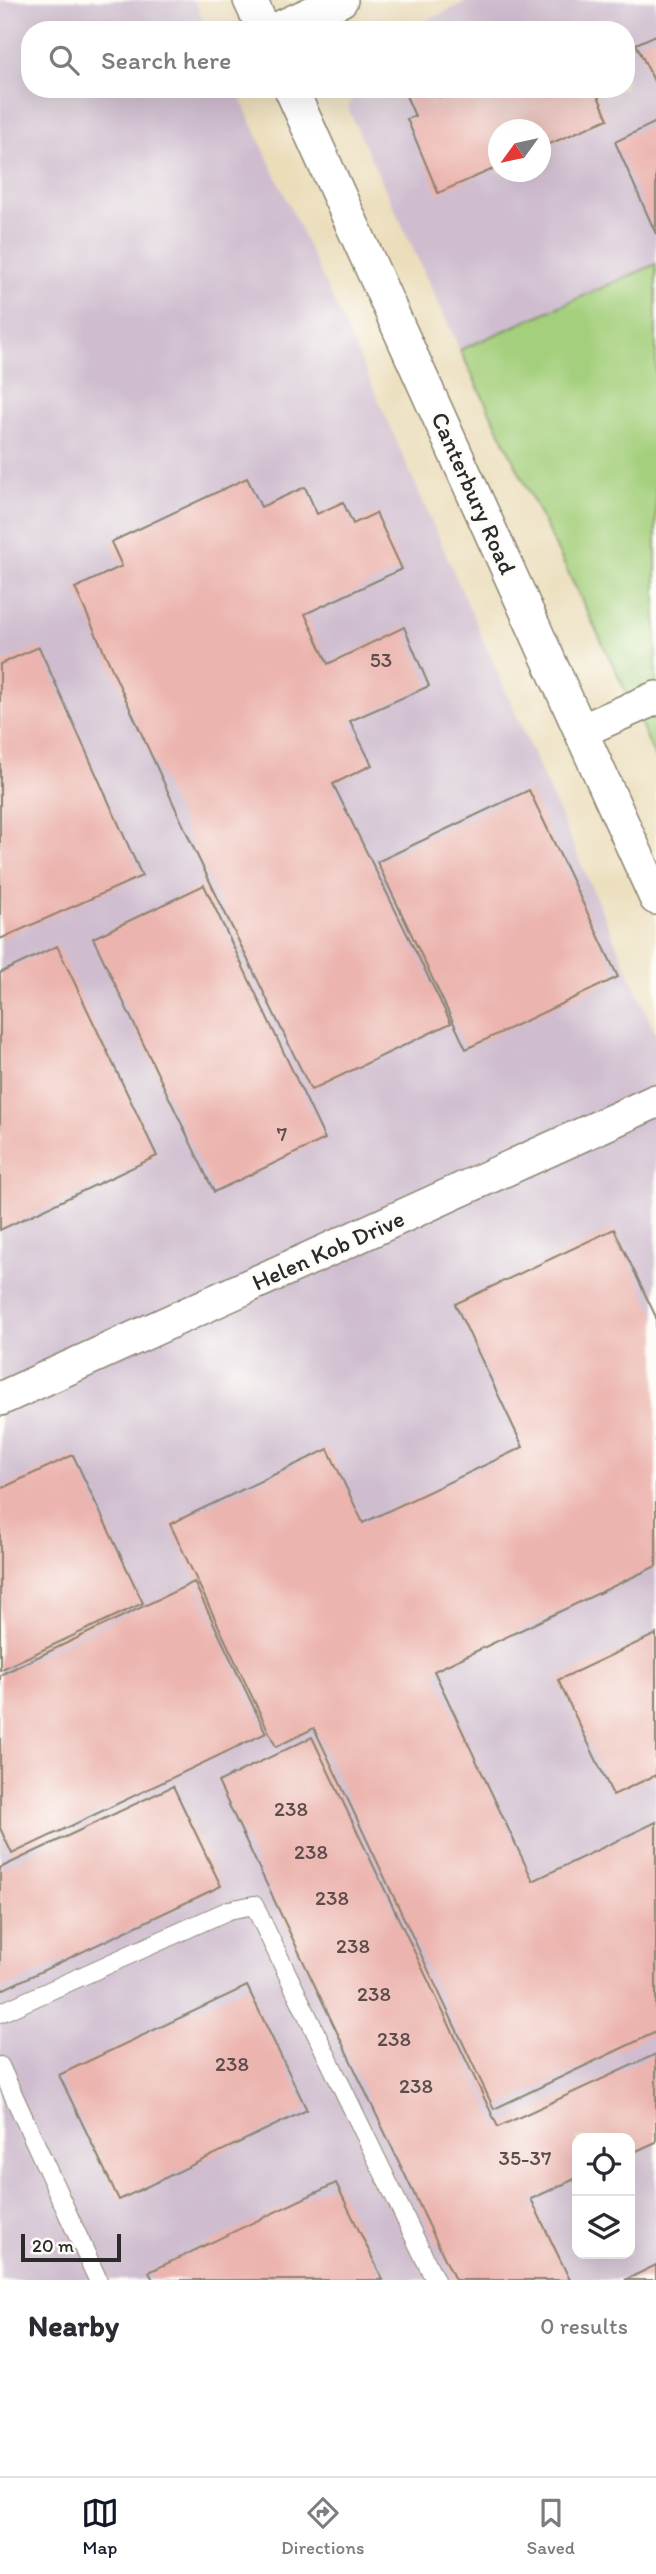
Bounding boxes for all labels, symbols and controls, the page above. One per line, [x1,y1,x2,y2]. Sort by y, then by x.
search box [21,21,635,98]
icon: search [45,41,83,79]
text: Search here [101,44,231,76]
north arrow [488,119,551,182]
street label: Canterbury Road [425,407,523,579]
house number: 53 [370,647,392,672]
house number: 7 [277,1121,287,1146]
street label: Helen Kob Drive [247,1203,409,1297]
house number: 238 [274,1796,308,1821]
house number: 238 [294,1839,328,1864]
house number: 238 [315,1885,349,1910]
house number: 238 [336,1933,370,1958]
house number: 238 [357,1981,391,2006]
house number: 238 [377,2026,411,2051]
house number: 238 [215,2051,249,2076]
house number: 238 [399,2073,433,2098]
map controls [572,2133,635,2259]
button: locate [572,2133,635,2196]
house number: 35-37 [499,2145,551,2170]
button: layers [572,2196,635,2259]
scale bar [21,2231,121,2263]
text: 20 m [32,2234,74,2257]
text: Nearby [28,2307,119,2344]
text: 0 results [540,2312,628,2340]
tab: Map [81,2494,119,2559]
tab: Directions [281,2494,365,2559]
tab: Saved [527,2494,575,2559]

